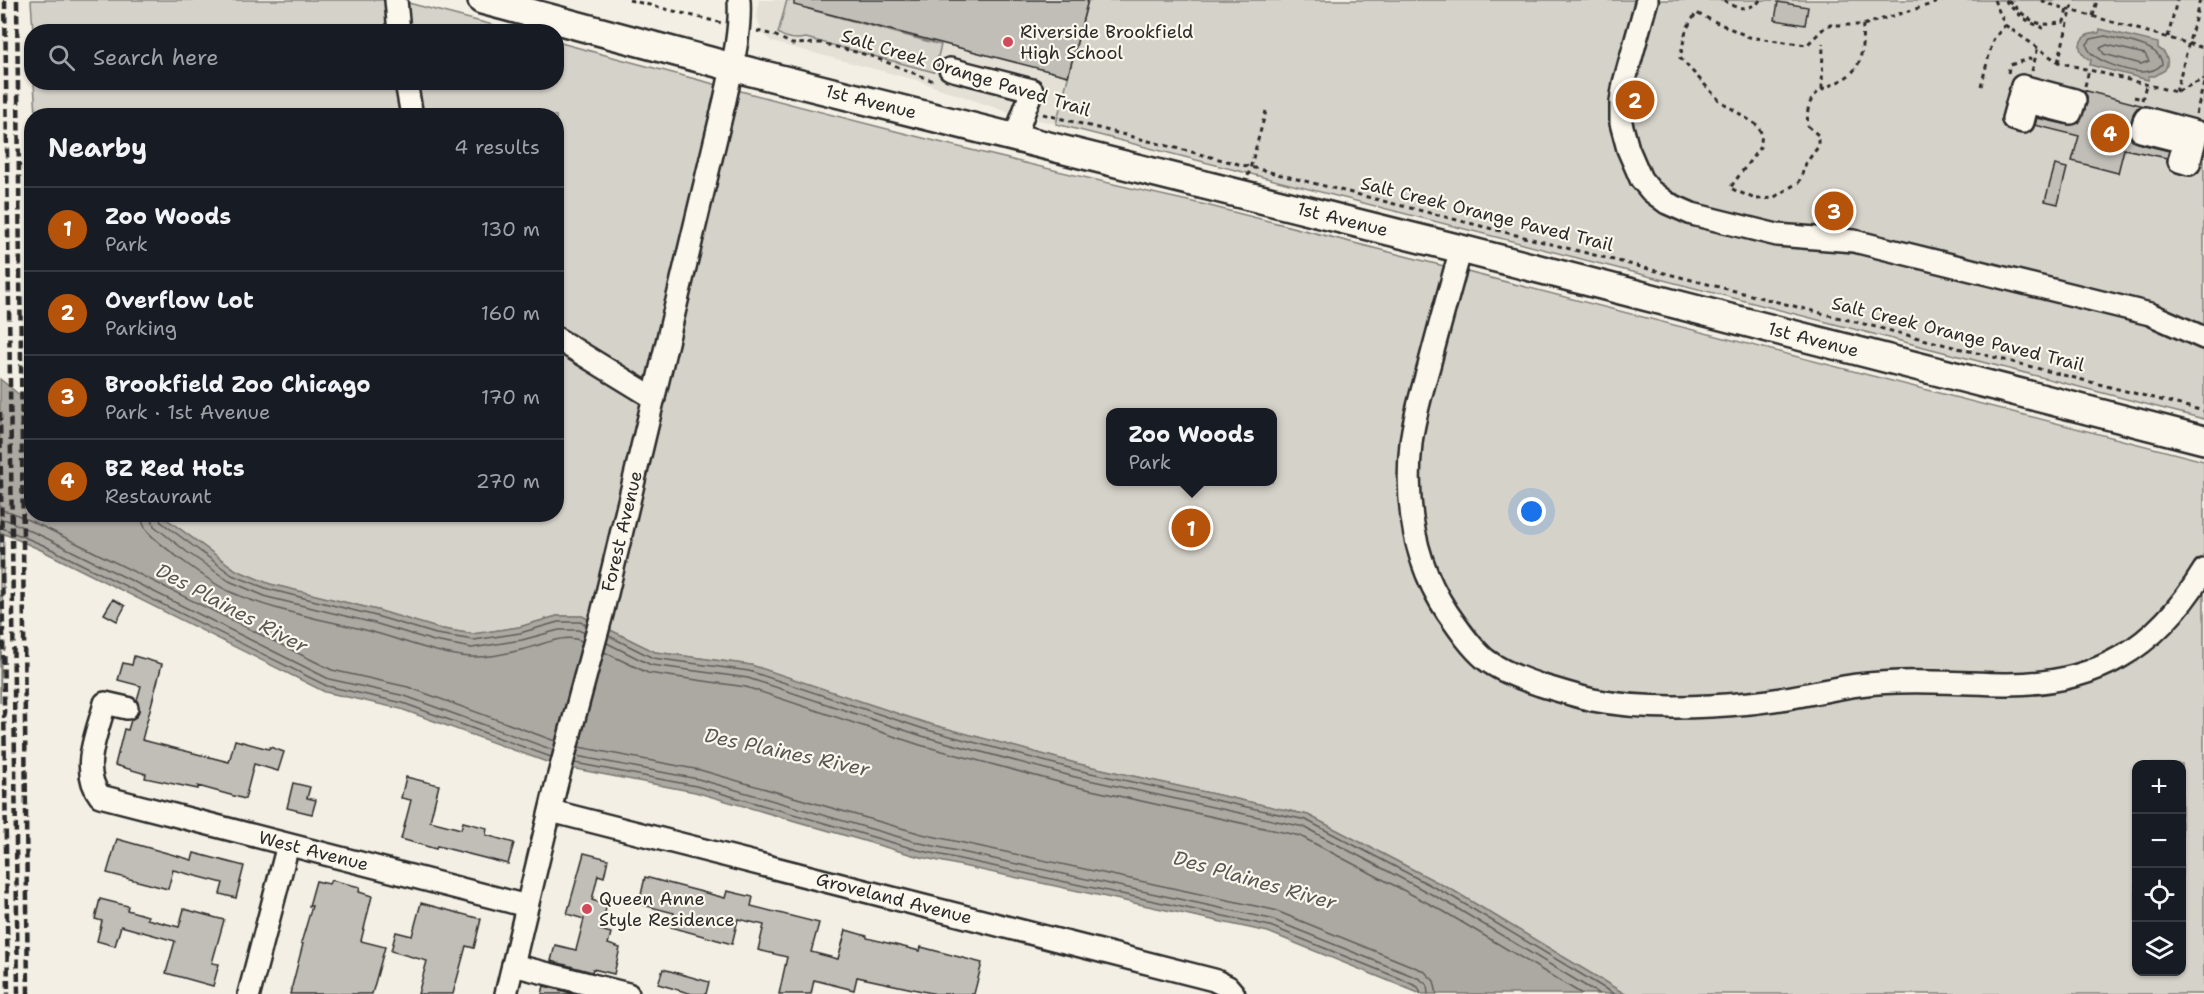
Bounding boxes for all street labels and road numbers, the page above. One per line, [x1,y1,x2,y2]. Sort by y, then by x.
street label: Salt Creek Orange Paved Trail [838,24,1094,123]
street label: 1st Avenue [823,79,919,125]
street label: Salt Creek Orange Paved Trail [1358,171,1616,257]
street label: 1st Avenue [1294,197,1390,242]
street label: Salt Creek Orange Paved Trail [1829,291,2087,377]
street label: 1st Avenue [1765,316,1861,363]
street label: Forest Avenue [596,468,648,594]
street label: West Avenue [256,825,371,877]
street label: Groveland Avenue [814,867,975,930]

